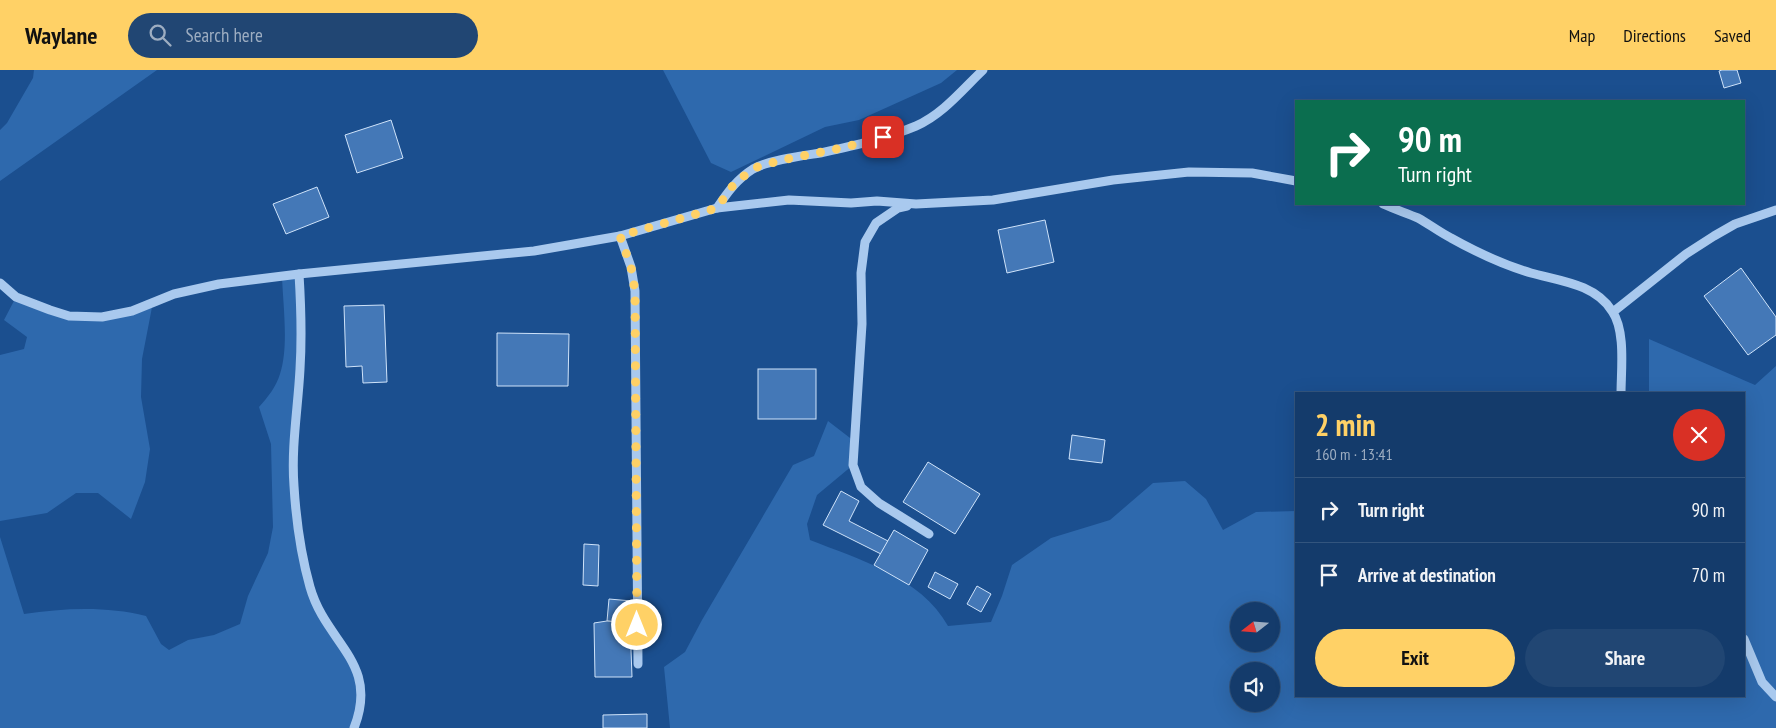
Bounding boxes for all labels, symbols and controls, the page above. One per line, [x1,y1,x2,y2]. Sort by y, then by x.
search box [128,13,478,58]
text: Waylane [25,20,98,51]
icon: search [146,21,174,49]
text: Search here [186,23,263,47]
text: Map [1569,24,1595,47]
text: Directions [1623,24,1686,47]
text: Saved [1714,24,1751,47]
pin [862,116,904,158]
text: 90 m [1398,116,1462,162]
icon: right [1315,120,1380,185]
icon: arrive [869,123,897,151]
text: Turn right [1398,160,1472,188]
text: 2 min [1315,405,1376,444]
button: close [1673,409,1725,461]
text: 160 m · 13:41 [1315,444,1393,464]
icon: right [1315,496,1343,524]
text: Turn right [1358,498,1424,522]
text: 90 m [1692,498,1725,522]
icon: arrive [1315,561,1343,589]
text: Arrive at destination [1358,563,1496,587]
text: 70 m [1692,563,1725,587]
position arrow [610,598,662,650]
north arrow [1230,602,1280,652]
map controls [1230,602,1280,712]
button: Exit [1315,629,1515,687]
button: Share [1525,629,1725,687]
button: sound [1230,662,1280,712]

